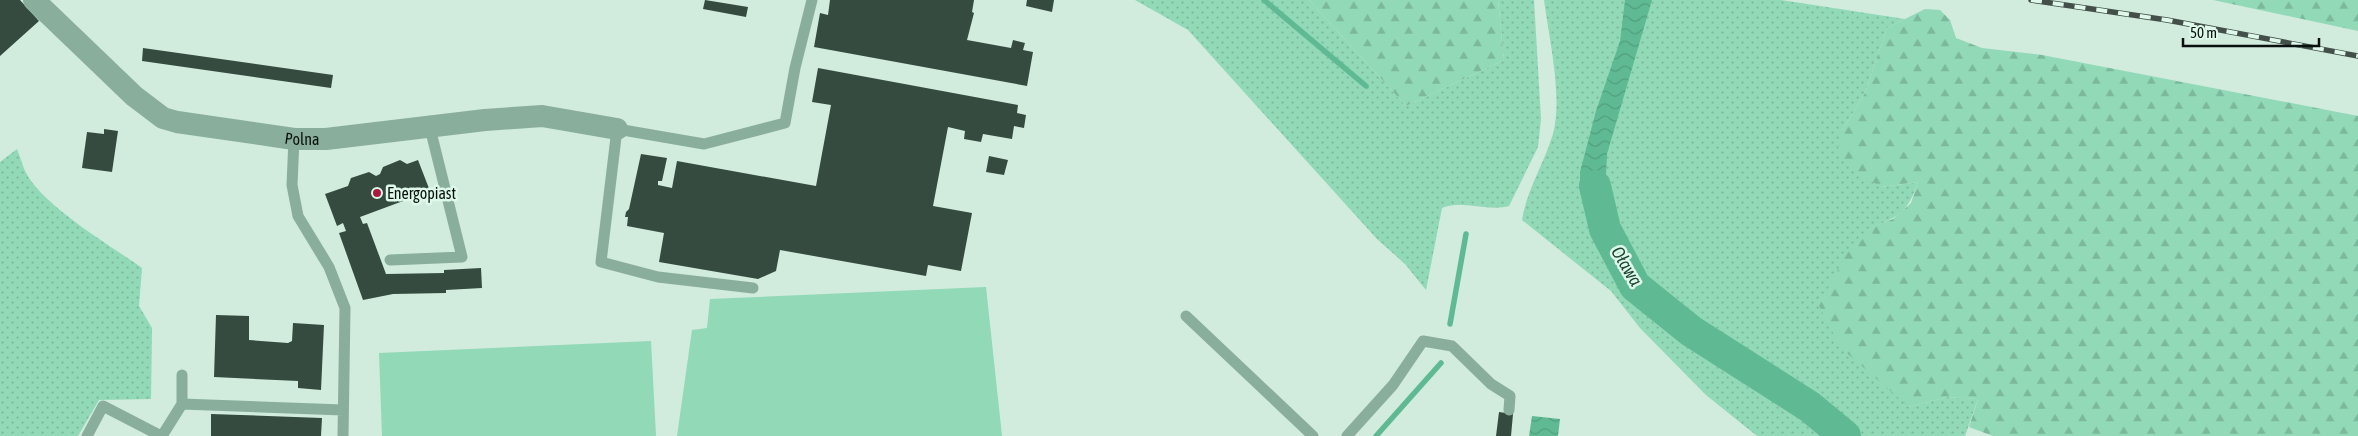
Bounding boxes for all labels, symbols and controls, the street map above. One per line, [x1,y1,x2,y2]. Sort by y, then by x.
scale bar [2183,15,2319,47]
text: 50 m [2190,24,2217,41]
street label: Polna [284,129,320,148]
place label: Energopiast [387,184,457,203]
marker: Energopiast [371,187,383,199]
water label: Oława [1607,242,1647,290]

